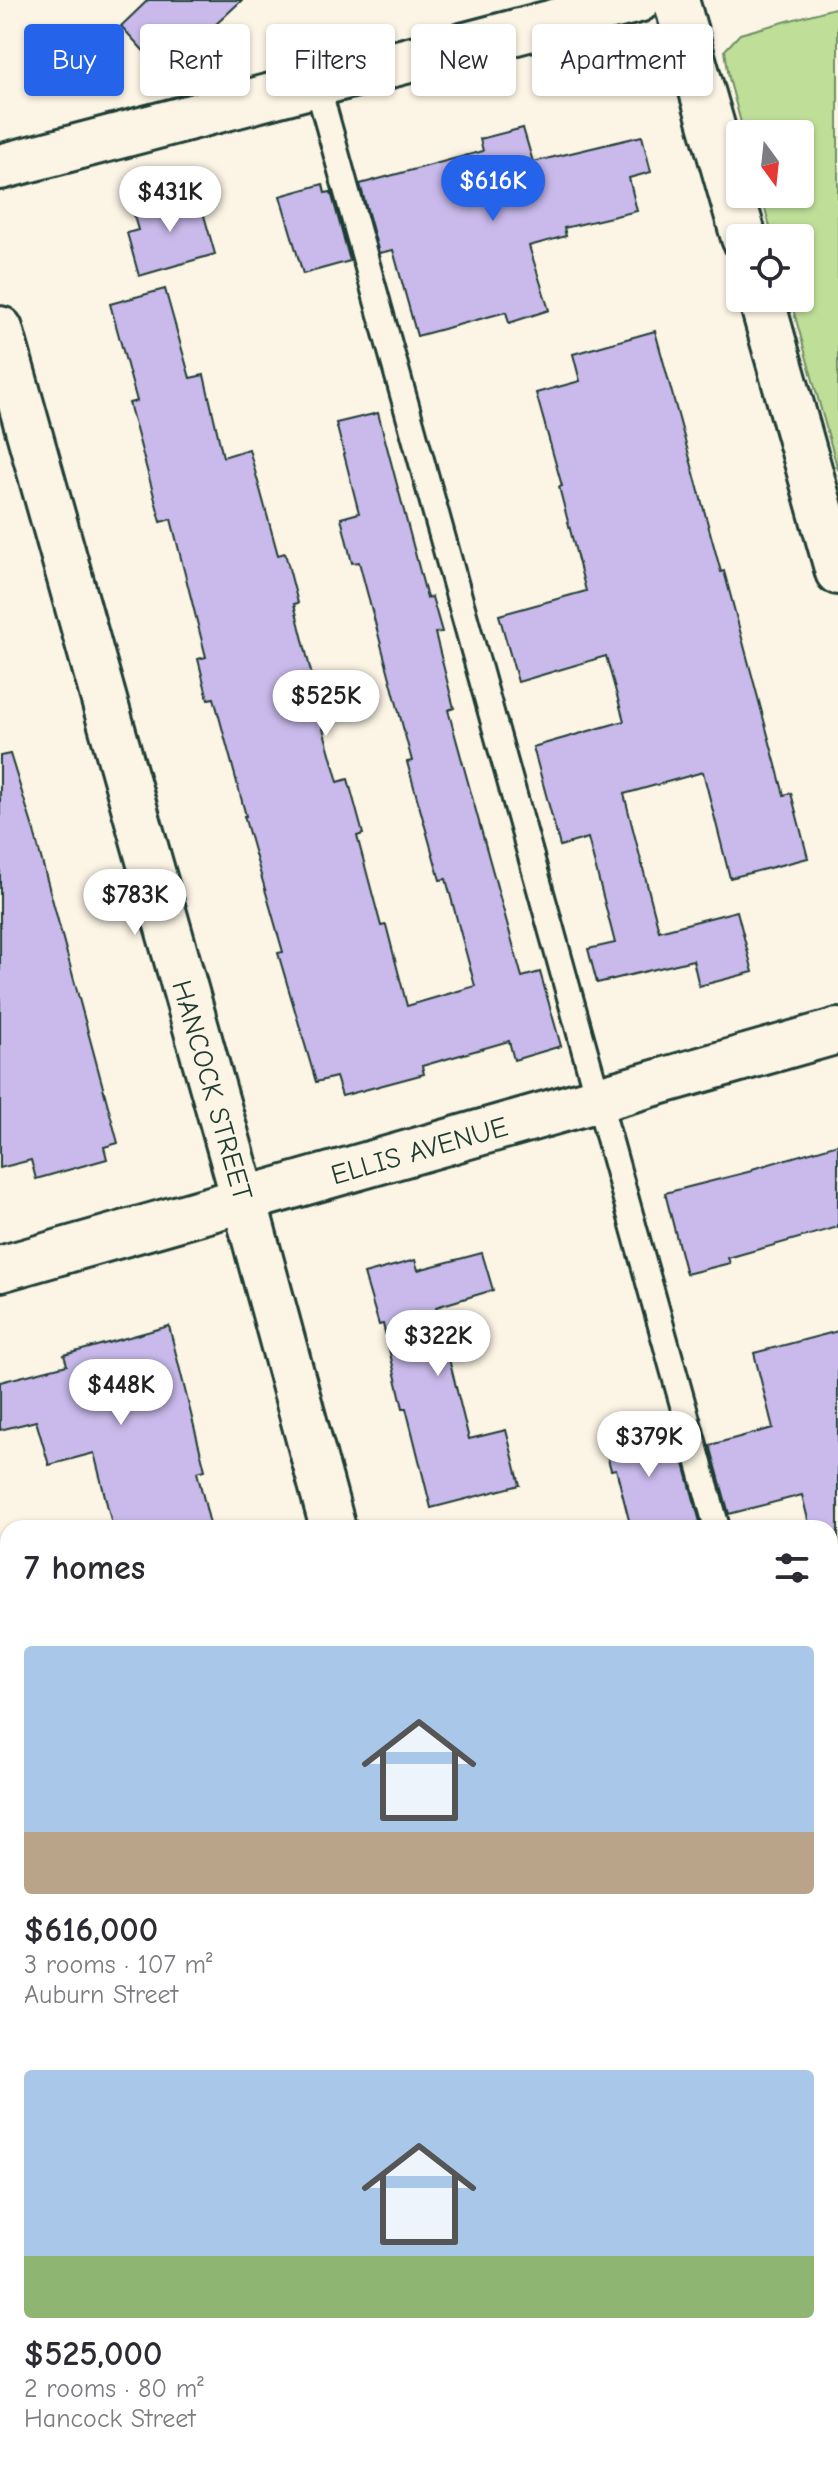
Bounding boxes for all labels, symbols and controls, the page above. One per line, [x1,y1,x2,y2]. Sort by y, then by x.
chip: Buy [24,24,124,96]
chip: Rent [140,24,250,96]
chip: Filters [266,24,395,96]
chip: New [411,24,516,96]
chip: Apartment [532,24,713,96]
north arrow [726,120,814,208]
map controls [726,120,814,312]
pin: $616K [437,155,549,223]
pin: $431K [114,166,226,234]
text: $616K [459,166,527,196]
text: $431K [137,177,203,207]
button: locate [726,224,814,312]
pin: $525K [270,670,382,738]
text: $525K [291,681,361,711]
pin: $783K [79,869,191,937]
text: $783K [101,880,169,910]
street label: HANCOCK STREET [165,977,259,1204]
street label: ELLIS AVENUE [327,1110,511,1191]
pin: $322K [382,1310,494,1378]
text: $322K [403,1321,473,1351]
pin: $448K [65,1359,177,1427]
text: $448K [87,1370,155,1400]
pin: $379K [593,1411,705,1479]
text: $379K [615,1422,683,1452]
icon: filters [770,1546,814,1590]
text: 7 homes [24,1548,145,1588]
icon: home [347,1698,491,1842]
text: $616,000 [24,1910,158,1950]
text: 3 rooms · 107 m² [24,1950,213,1980]
text: Auburn Street [24,1980,178,2010]
icon: home [347,2122,491,2266]
text: $525,000 [24,2334,162,2374]
text: 2 rooms · 80 m² [24,2374,204,2404]
text: Hancock Street [24,2404,196,2434]

